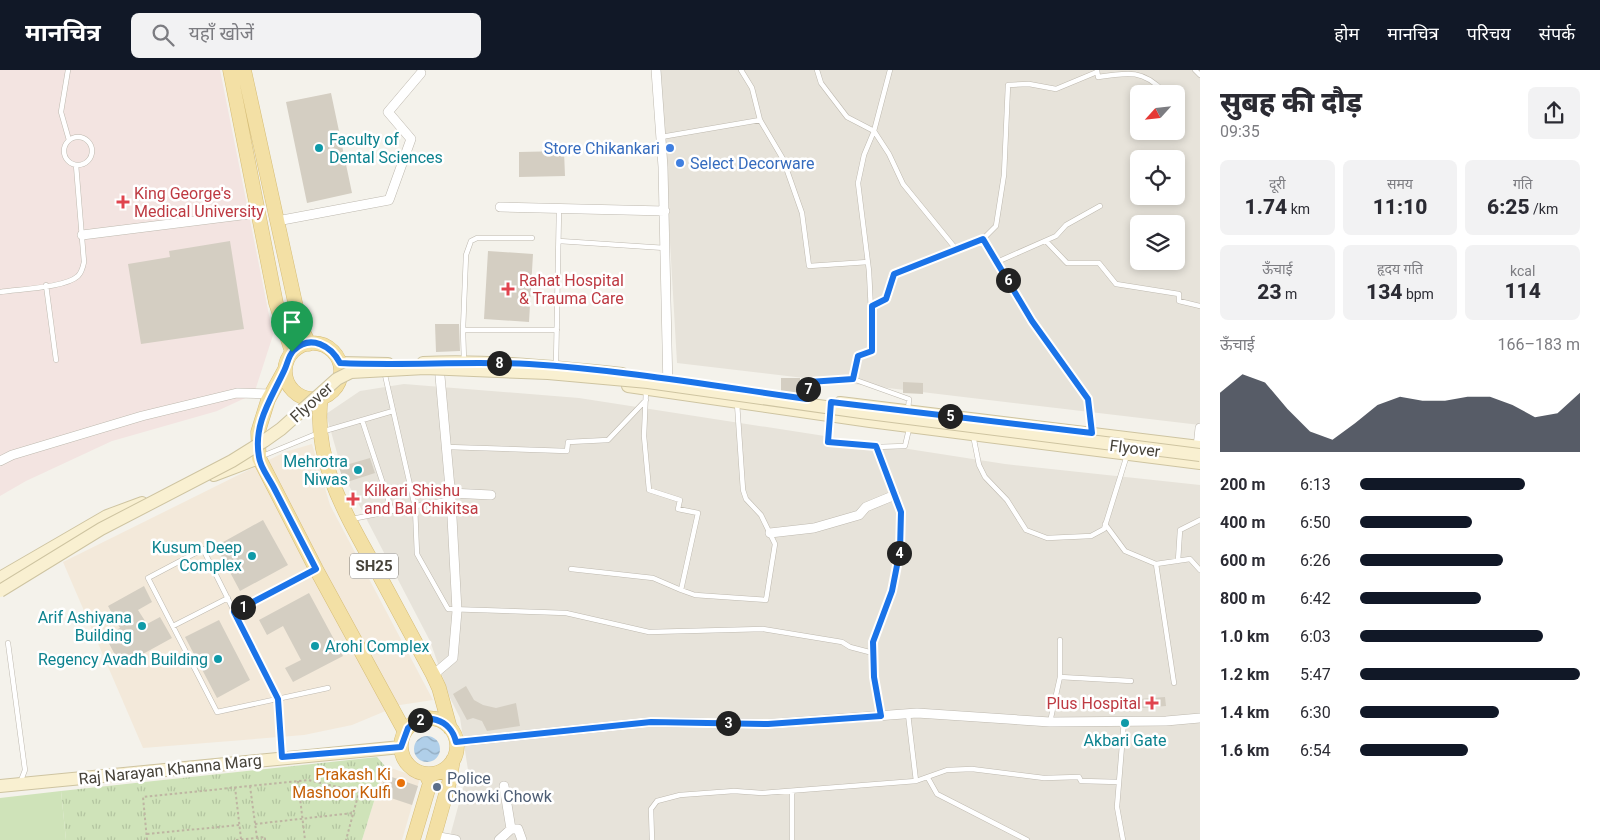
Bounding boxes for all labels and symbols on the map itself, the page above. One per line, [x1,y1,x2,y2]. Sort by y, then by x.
north arrow [1130,85,1185,140]
place label: Faculty of Dental Sciences [329,130,443,167]
place label: Store Chikankari [544,139,660,158]
marker: Faculty of Dental Sciences [313,142,325,154]
marker: Store Chikankari [664,142,676,154]
place label: Select Decorware [690,154,814,173]
marker: Select Decorware [674,157,686,169]
place label: King George's Medical University [134,184,264,221]
marker: King George's Medical University [116,195,130,209]
pin: 6 [996,268,1020,292]
place label: Rahat Hospital & Trauma Care [519,271,624,308]
marker: Rahat Hospital & Trauma Care [501,282,515,296]
pin [271,301,313,352]
pin: 8 [486,350,512,376]
pin: 7 [796,376,820,402]
street label: Flyover [286,378,337,426]
pin: 5 [938,404,962,428]
street label: Flyover [1109,436,1162,461]
place label: Mehrotra Niwas [283,452,348,489]
marker: Mehrotra Niwas [352,464,364,476]
place label: Kilkari Shishu and Bal Chikitsa [364,481,478,518]
marker: Kilkari Shishu and Bal Chikitsa [346,492,360,506]
place label: Kusum Deep Complex [152,538,242,575]
pin: 4 [886,540,912,566]
marker: Kusum Deep Complex [246,550,258,562]
road number: SH25 [350,554,398,578]
pin: 1 [230,594,256,620]
place label: Arif Ashiyana Building [38,608,132,645]
marker: Arif Ashiyana Building [136,620,148,632]
place label: Arohi Complex [325,637,429,656]
marker: Arohi Complex [309,640,321,652]
place label: Regency Avadh Building [38,650,208,669]
marker: Regency Avadh Building [212,653,224,665]
place label: Plus Hospital [1046,694,1141,713]
marker: Plus Hospital [1145,696,1159,710]
pin: 2 [408,708,432,732]
pin: 3 [716,710,740,736]
marker: Akbari Gate [1119,717,1131,729]
place label: Akbari Gate [1084,731,1166,750]
street label: Raj Narayan Khanna Marg [78,750,263,789]
place label: Prakash Ki Mashoor Kulfi [292,765,391,802]
place label: Police Chowki Chowk [447,769,553,806]
marker: Prakash Ki Mashoor Kulfi [395,777,407,789]
marker: Police Chowki Chowk [431,781,443,793]

